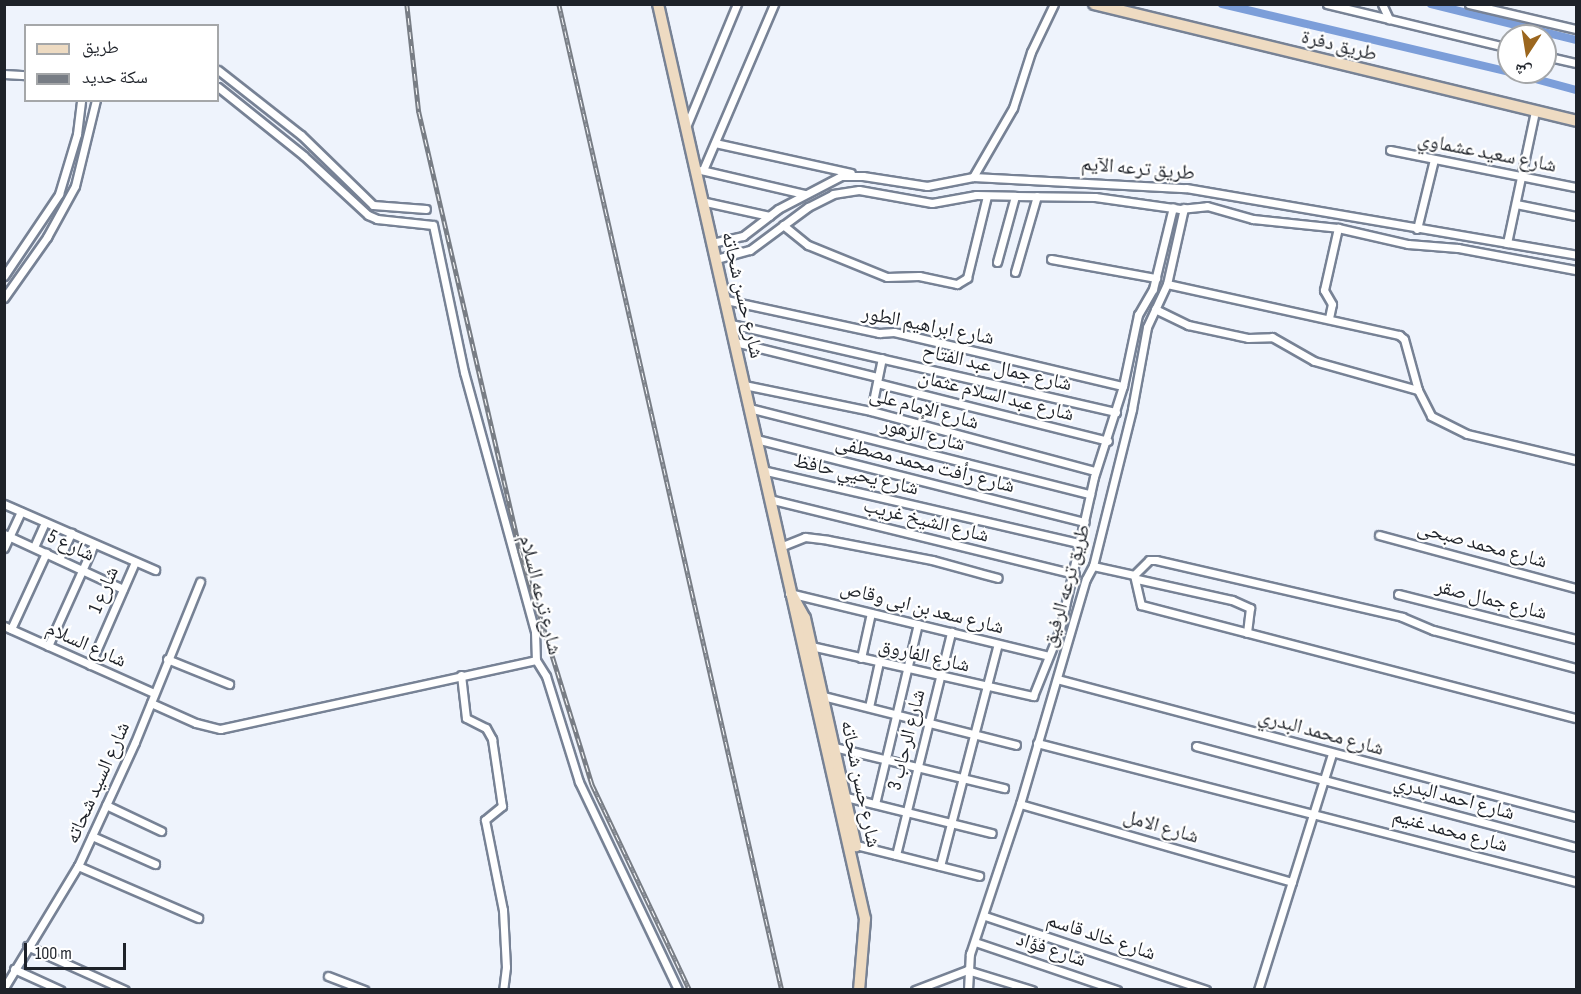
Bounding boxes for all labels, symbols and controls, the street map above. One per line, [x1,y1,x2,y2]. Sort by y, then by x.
legend [24,24,219,102]
north arrow [1497,24,1557,84]
street label: طريق دفرة [1299,25,1379,67]
text: طريق [82,37,119,58]
text: ش [1513,59,1534,81]
text: سكة حديد [82,67,148,88]
street label: شارع سعيد عشماوي [1416,128,1558,178]
street label: طريق ترعه الآيم [1080,152,1196,186]
street label: شارع حسن شحاته [716,229,768,361]
street label: شارع ابراهيم الطور [860,301,996,351]
street label: شارع جمال عبد الفتاح [920,339,1074,397]
street label: شارع عبد السلام عثمان [916,365,1076,427]
street label: شارع الإمام على [867,383,981,435]
street label: شارع الزهور [879,413,967,457]
street label: شارع رأفت محمد مصطفى [833,431,1017,499]
street label: شارع يحيي حافظ [791,449,921,501]
street label: شارع الشيخ غريب [861,494,991,548]
street label: شارع محمد صبحى [1415,516,1549,574]
street label: طريق ترعه الرفيق [1038,522,1096,650]
street label: شارع 5 [44,525,98,567]
street label: شارع ترعه السلام [514,533,566,657]
street label: شارع 1 [84,563,124,617]
street label: شارع جمال صقر [1433,575,1549,625]
street label: شارع سعد بن ابى وقاص [838,576,1006,640]
street label: شارع السلام [42,617,130,673]
street label: شارع الفاروق [876,634,972,678]
street label: شارع الرحاب 3 [883,687,931,793]
street label: شارع محمد البدري [1256,705,1386,761]
street label: شارع السيد شحاته [60,718,136,848]
street label: شارع حسن شحاته [835,718,885,850]
street label: شارع احمد البدري [1391,770,1517,826]
street label: شارع محمد غنيم [1390,804,1510,858]
street label: شارع الامل [1121,805,1201,849]
street label: شارع خالد قاسم [1044,908,1158,966]
street label: شارع فؤاد [1013,927,1089,973]
scale bar [27,931,129,969]
text: 100 m [35,943,72,964]

